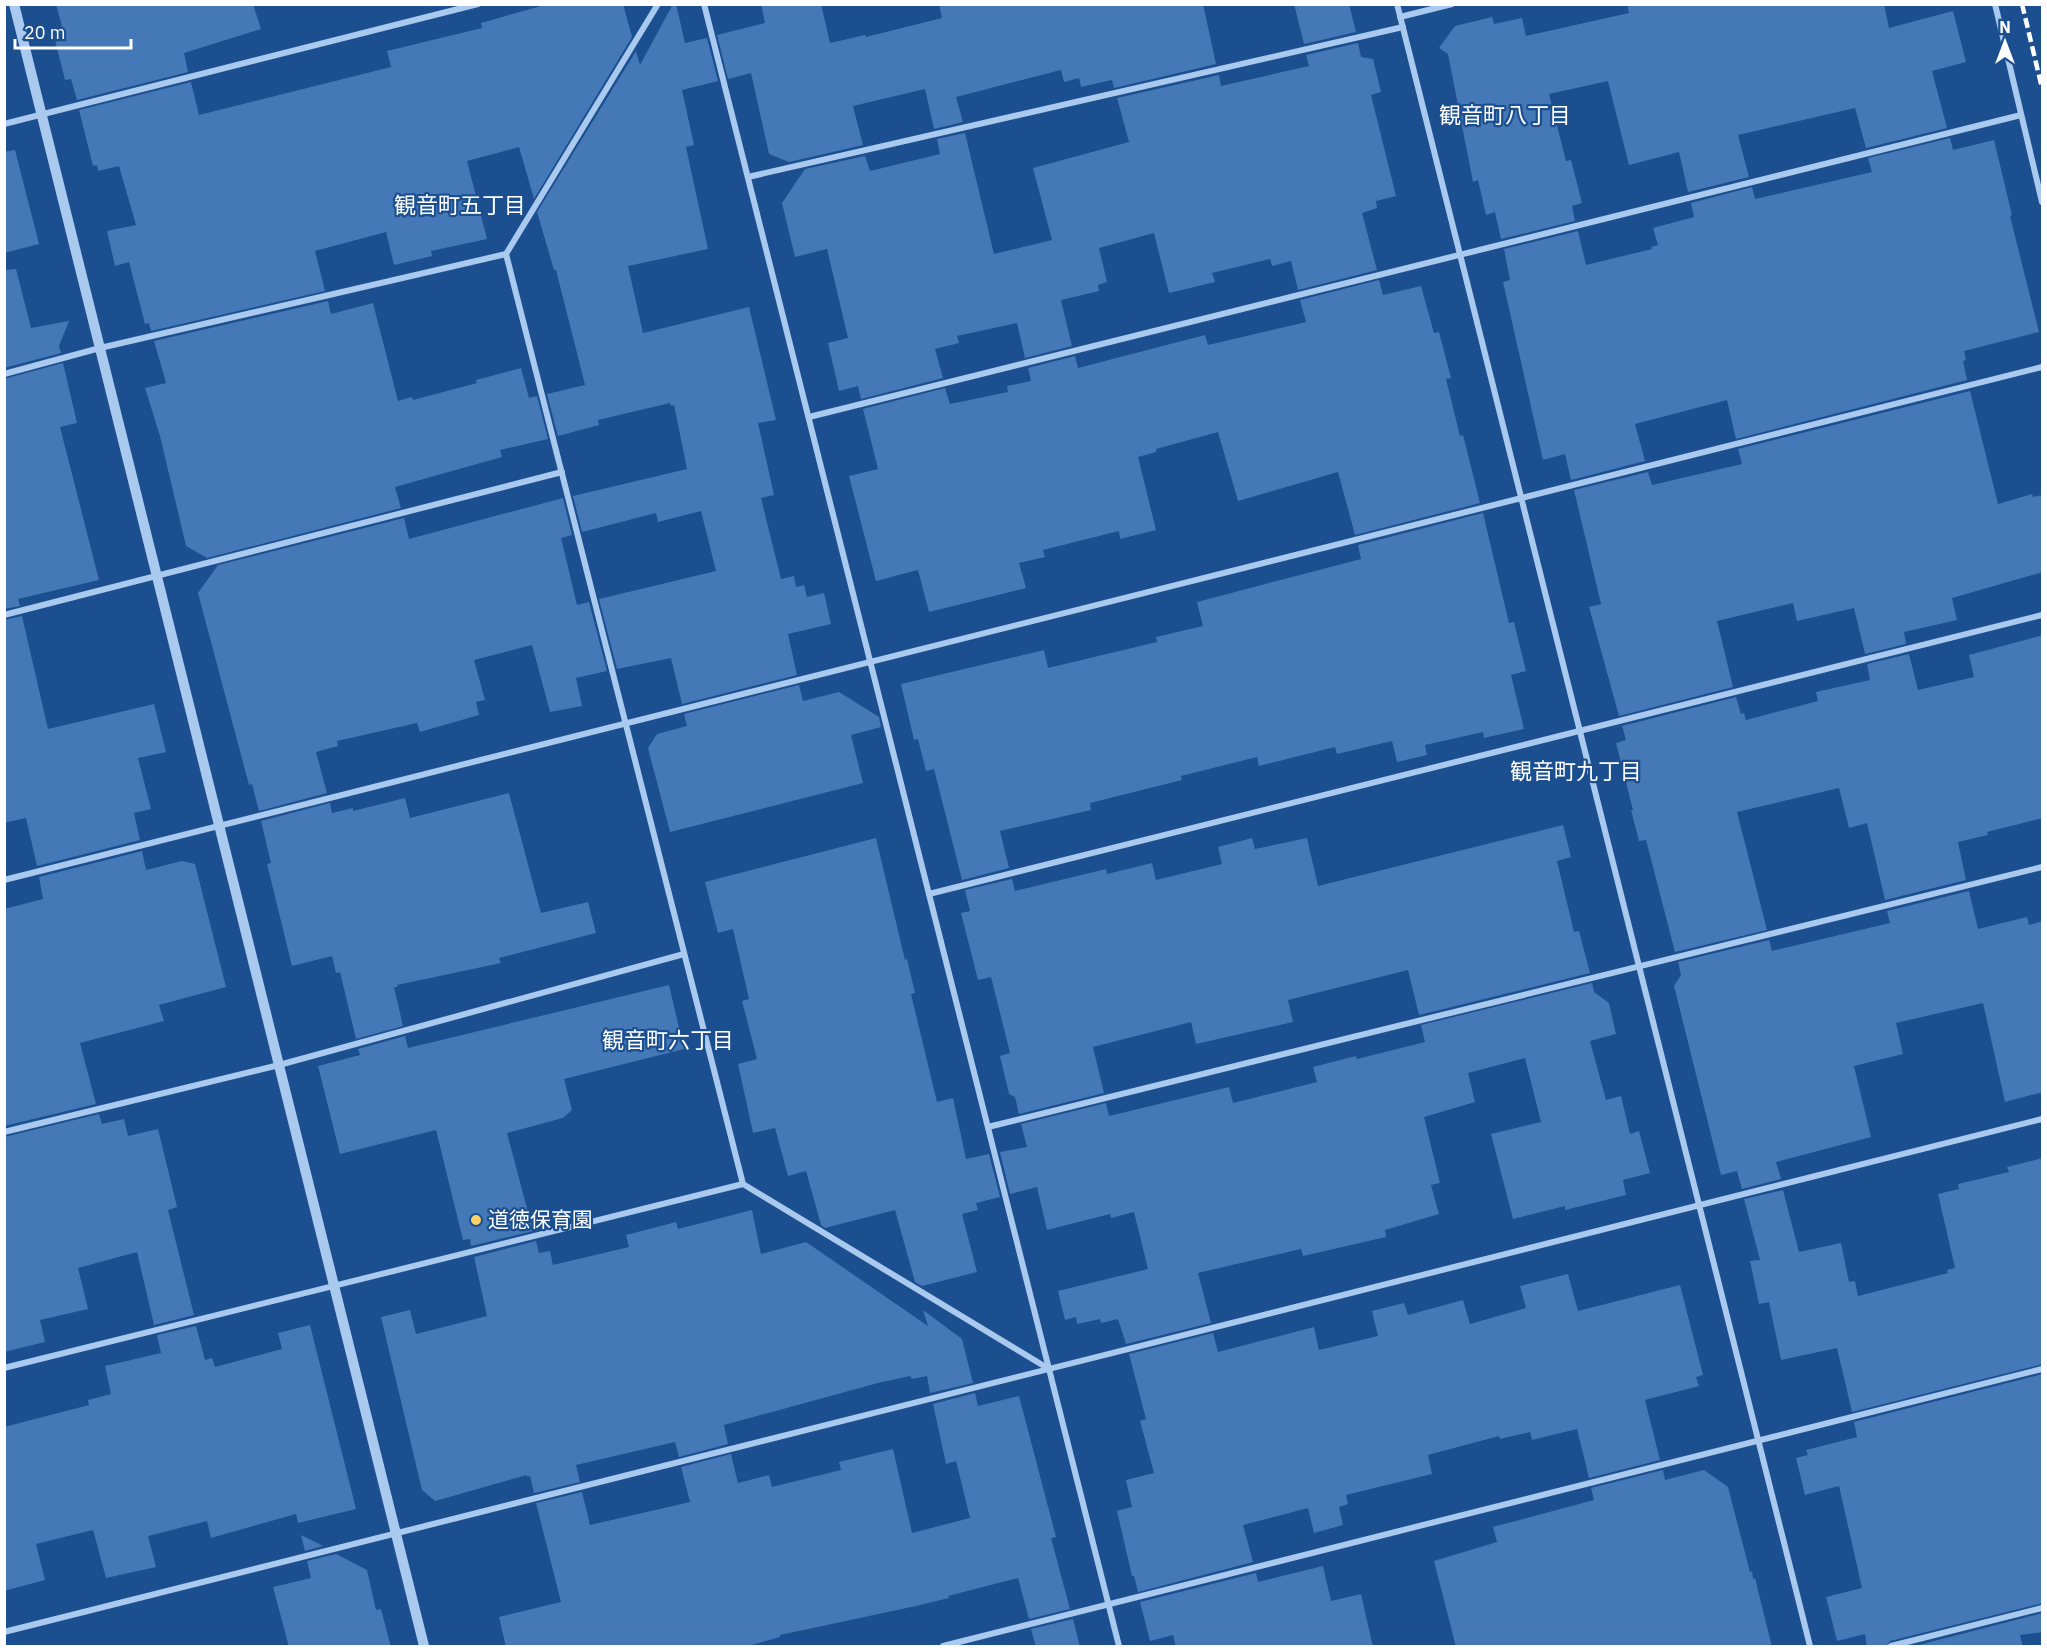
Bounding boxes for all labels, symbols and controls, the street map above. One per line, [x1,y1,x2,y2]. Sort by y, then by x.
scale bar [15,12,130,50]
north arrow [1975,12,2035,72]
text: N [1999,17,2011,37]
text: 20 m [24,21,66,44]
district label: 観音町八丁目 [1439,100,1571,129]
district label: 観音町五丁目 [394,190,526,219]
district label: 観音町九丁目 [1510,756,1642,785]
district label: 観音町六丁目 [602,1025,734,1054]
place label: 道徳保育園 [488,1205,593,1233]
marker: 道徳保育園 [469,1213,483,1227]

